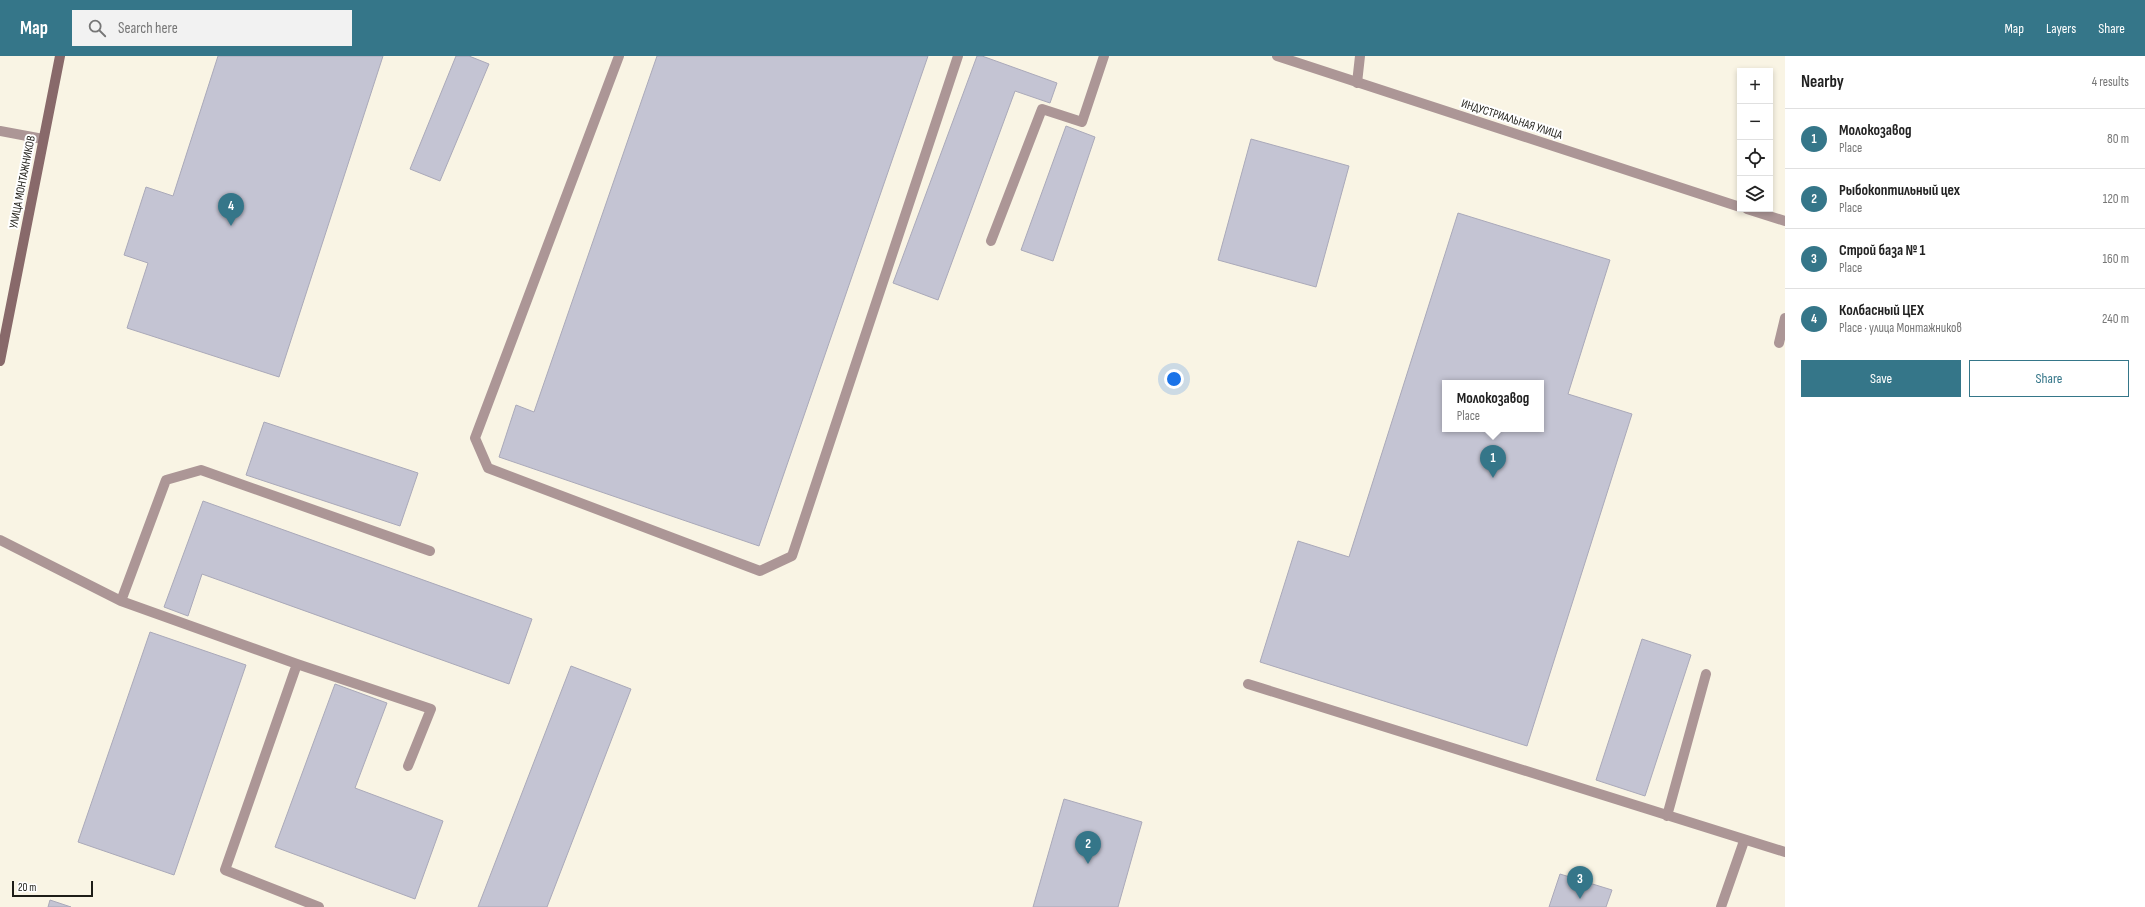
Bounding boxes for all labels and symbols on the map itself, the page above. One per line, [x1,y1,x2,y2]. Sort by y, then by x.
street label: ИНДУСТРИАЛЬНАЯ УЛИЦА [1459,96,1565,143]
street label: УЛИЦА МОНТАЖНИКОВ [6,135,39,230]
pin: 4 [218,193,244,226]
your location [1164,369,1184,389]
pin: 1 [1480,445,1506,478]
pin: 2 [1075,831,1101,864]
pin: 3 [1567,866,1593,899]
scale bar [12,879,93,898]

